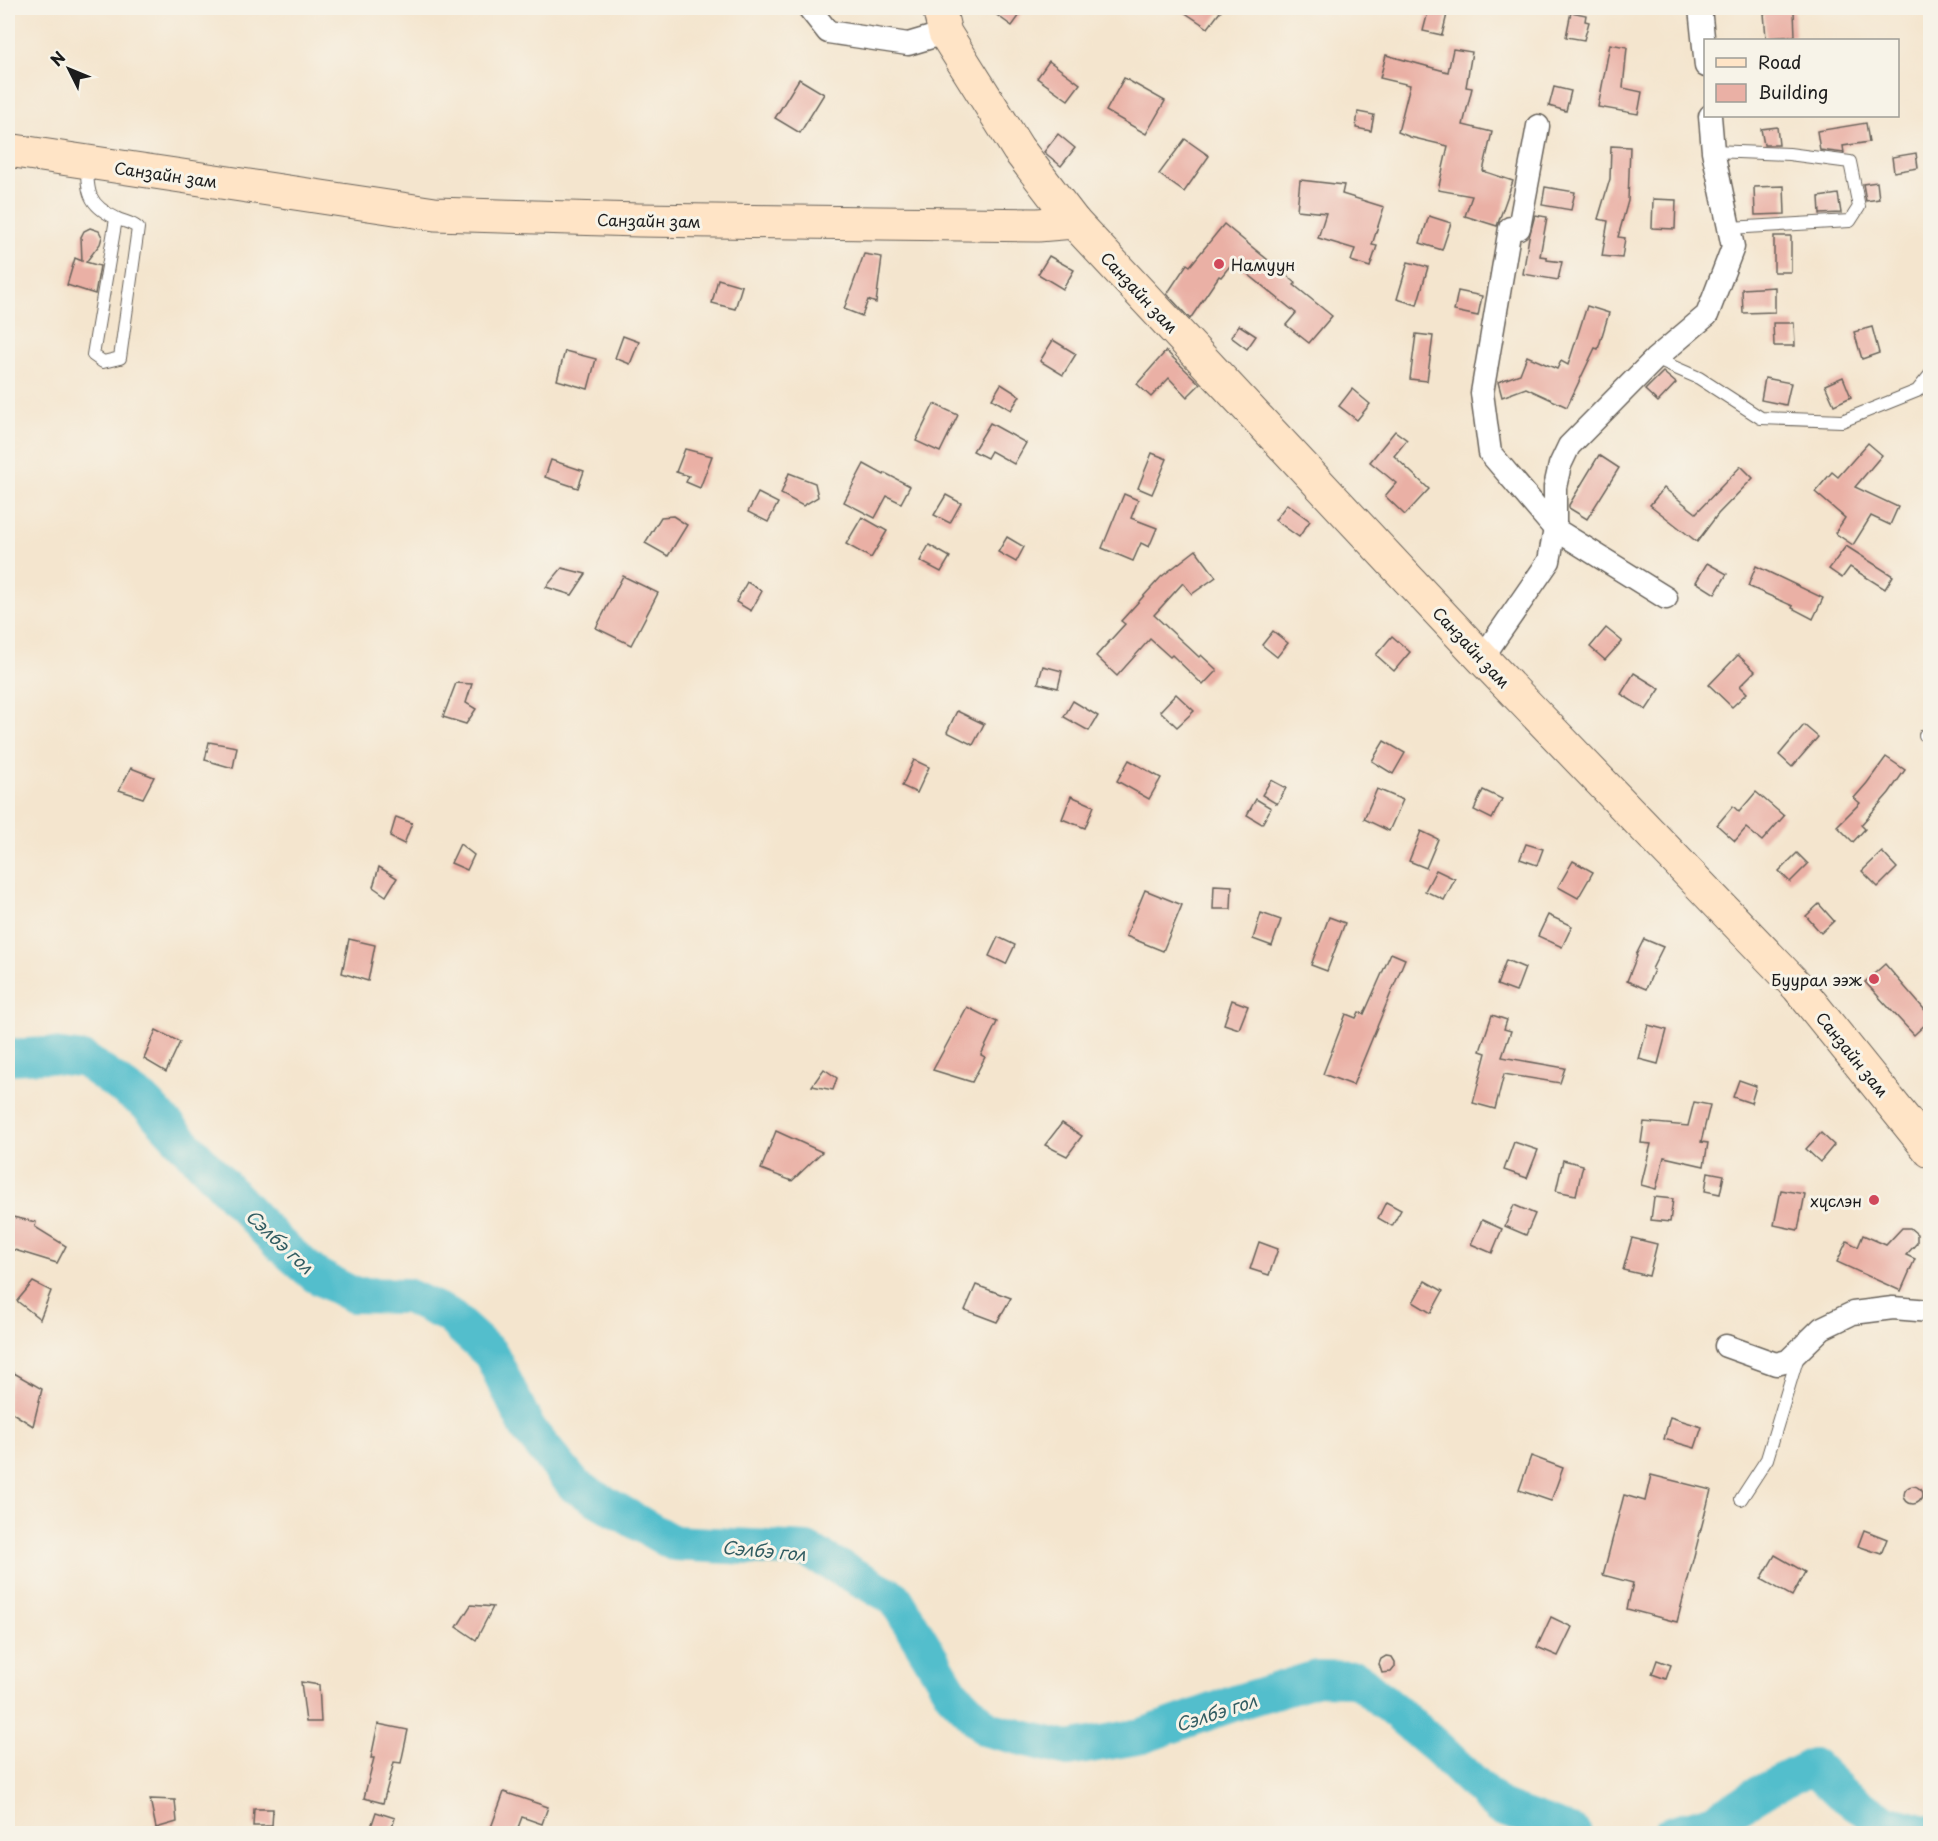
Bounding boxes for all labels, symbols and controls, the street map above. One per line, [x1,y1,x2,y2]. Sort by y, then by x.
north arrow [39,39,99,99]
legend [1704,39,1899,117]
text: N [44,45,70,71]
text: Road [1758,48,1802,75]
text: Building [1758,78,1828,105]
street label: Санзайн зам [113,155,219,193]
street label: Санзайн зам [597,207,701,233]
street label: Санзайн зам [1096,246,1184,338]
place label: Намуун [1231,252,1295,276]
marker: Намуун [1212,257,1226,271]
street label: Санзайн зам [1428,601,1516,693]
place label: Буурал ээж [1771,967,1863,991]
marker: Буурал ээж [1867,972,1881,986]
street label: Санзайн зам [1811,1006,1895,1102]
place label: хүслэн [1810,1188,1862,1212]
marker: хүслэн [1867,1193,1881,1207]
water label: Сэлбэ гол [240,1202,320,1280]
water label: Сэлбэ гол [721,1533,807,1567]
water label: Сэлбэ гол [1172,1686,1260,1738]

